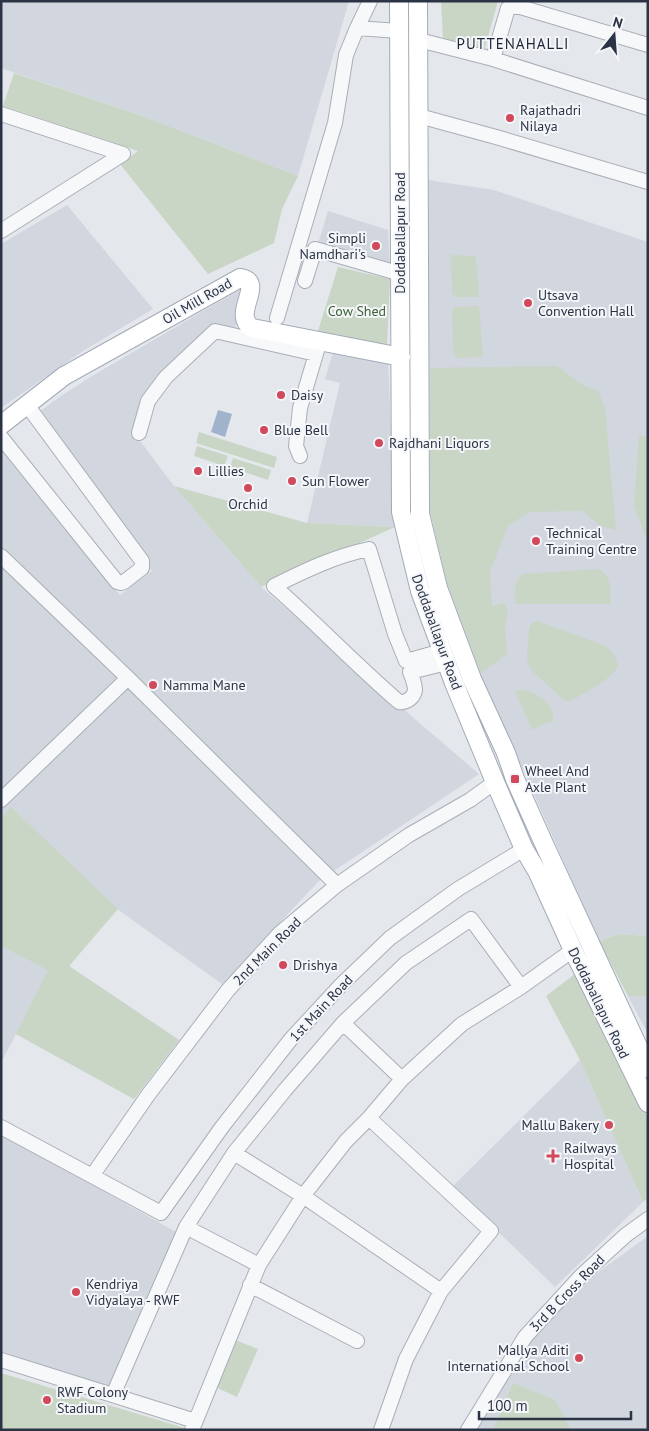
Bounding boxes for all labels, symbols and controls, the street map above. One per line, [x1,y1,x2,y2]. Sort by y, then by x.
north arrow [589,10,639,60]
text: N [611,13,625,33]
district label: PUTTENAHALLI [457,34,569,53]
place label: Rajathadri Nilaya [520,101,581,135]
marker: Rajathadri Nilaya [504,112,516,124]
street label: Doddaballapur Road [391,172,409,294]
place label: Simpli Namdhari's [300,229,366,263]
marker: Simpli Namdhari's [370,240,382,252]
street label: Oil Mill Road [159,274,235,328]
place label: Utsava Convention Hall [538,286,634,320]
marker: Utsava Convention Hall [522,297,534,309]
park label: Cow Shed [328,302,386,320]
place label: Daisy [291,386,324,404]
marker: Daisy [275,389,287,401]
place label: Blue Bell [274,421,328,439]
marker: Blue Bell [258,424,270,436]
place label: Rajdhani Liquors [389,434,489,452]
marker: Rajdhani Liquors [373,437,385,449]
place label: Lillies [208,462,244,480]
marker: Lillies [192,465,204,477]
place label: Sun Flower [302,472,369,490]
marker: Sun Flower [286,475,298,487]
marker: Orchid [242,482,254,494]
place label: Orchid [228,495,268,513]
place label: Technical Training Centre [546,524,637,558]
marker: Technical Training Centre [530,535,542,547]
street label: Doddaballapur Road [408,572,466,692]
place label: Namma Mane [163,676,246,694]
marker: Namma Mane [147,679,159,691]
place label: Wheel And Axle Plant [525,762,589,796]
marker: Wheel And Axle Plant [509,773,521,785]
street label: 2nd Main Road [229,913,305,989]
street label: Doddaballapur Road [564,944,634,1062]
place label: Drishya [293,956,338,974]
marker: Drishya [277,959,289,971]
street label: 1st Main Road [285,971,357,1045]
place label: Mallu Bakery [521,1116,599,1134]
marker: Mallu Bakery [603,1119,615,1131]
place label: Railways Hospital [564,1139,617,1173]
marker: Railways Hospital [546,1149,560,1163]
street label: 3rd B Cross Road [526,1251,608,1335]
place label: Kendriya Vidyalaya - RWF [85,1275,180,1309]
marker: Kendriya Vidyalaya - RWF [70,1286,82,1298]
place label: Mallya Aditi International School [447,1341,569,1375]
marker: Mallya Aditi International School [573,1352,585,1364]
place label: RWF Colony Stadium [57,1383,129,1417]
scale bar [479,1388,632,1420]
marker: RWF Colony Stadium [41,1394,53,1406]
text: 100 m [487,1396,528,1415]

